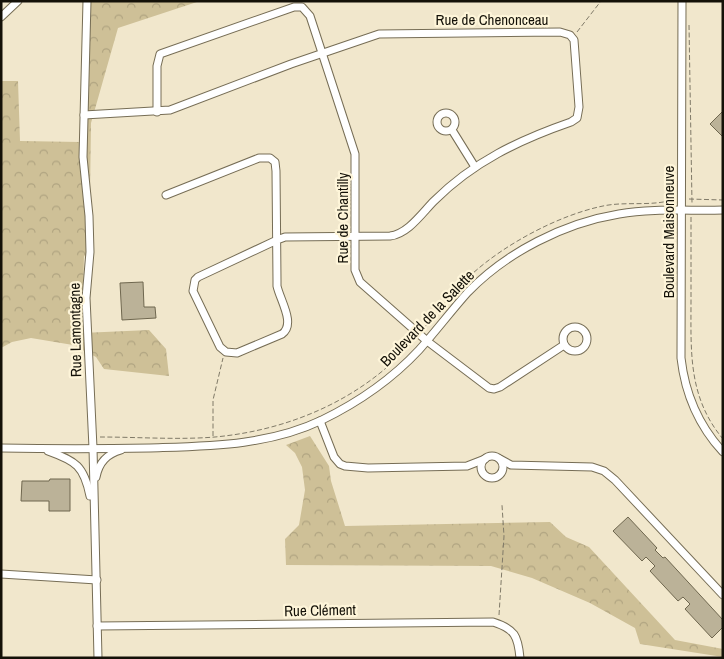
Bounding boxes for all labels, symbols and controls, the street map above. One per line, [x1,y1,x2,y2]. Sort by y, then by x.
street label: Rue de Chenonceau [436,9,548,30]
street label: Boulevard Maisonneuve [658,166,679,298]
street label: Rue de Chantilly [332,172,353,263]
street label: Boulevard de la Salette [375,265,479,371]
street label: Rue Lamontagne [64,282,86,377]
street label: Rue Clément [284,599,357,621]

